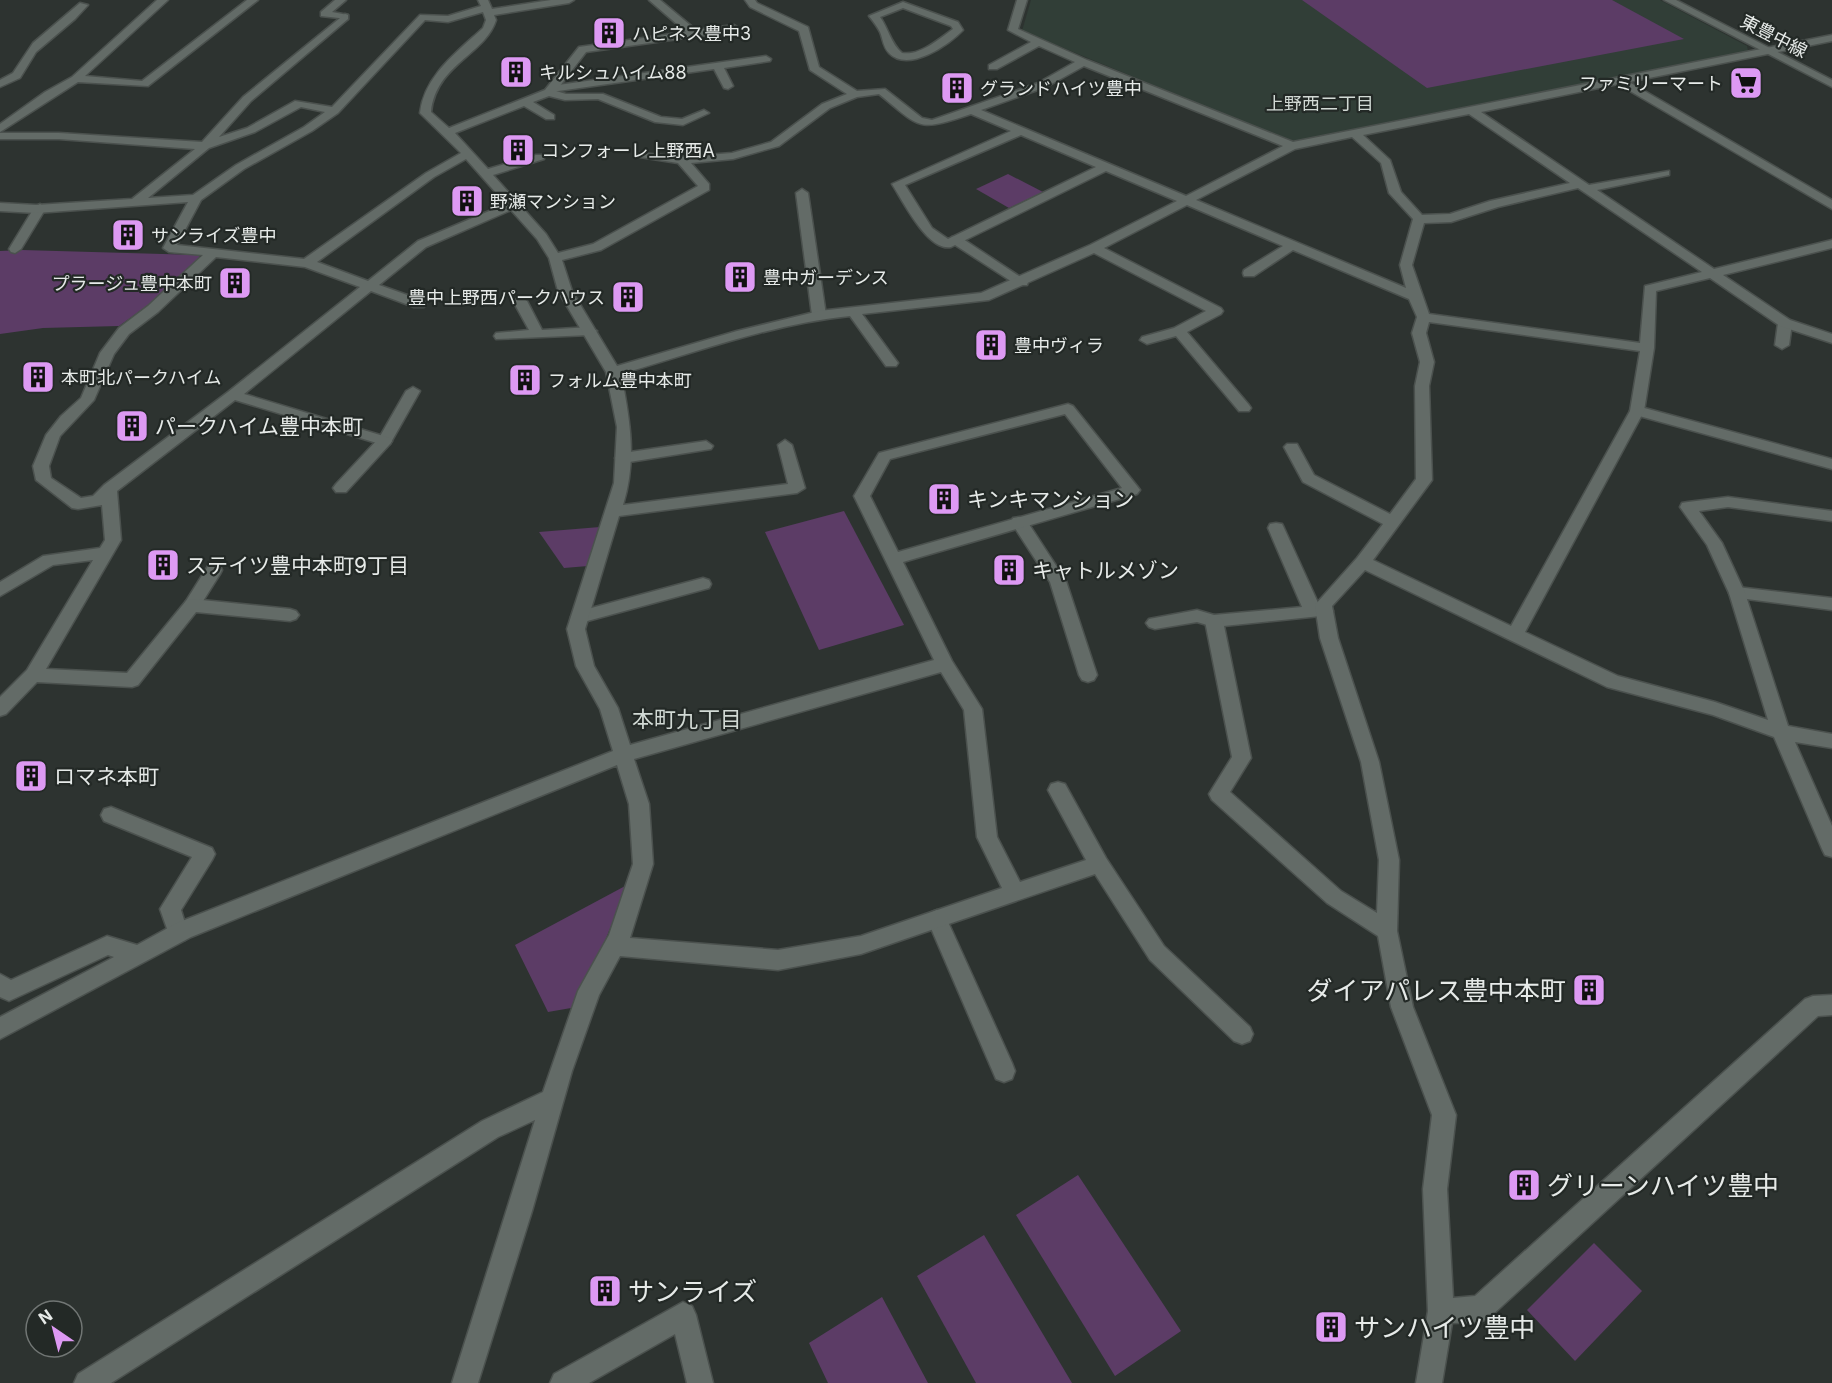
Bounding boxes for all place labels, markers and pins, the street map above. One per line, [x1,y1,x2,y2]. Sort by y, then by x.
building icon: ハピネス豊中3 [591,15,627,51]
place label: ハピネス豊中3 [632,23,751,44]
building icon: キルシュハイム88 [498,54,534,90]
place label: キルシュハイム88 [539,62,687,83]
supermarket icon: ファミリーマート [1728,65,1764,101]
building icon: グランドハイツ豊中 [939,70,975,106]
place label: ファミリーマート [1579,73,1723,94]
place label: グランドハイツ豊中 [980,78,1142,99]
building icon: コンフォーレ上野西A [500,132,536,168]
place label: コンフォーレ上野西A [541,140,715,161]
building icon: 野瀬マンション [449,183,485,219]
place label: 野瀬マンション [490,191,616,212]
building icon: サンライズ豊中 [110,217,146,253]
place label: サンライズ豊中 [151,225,276,246]
building icon: 豊中ガーデンス [722,259,758,295]
building icon: プラージュ豊中本町 [217,265,253,301]
place label: 豊中ガーデンス [763,267,889,288]
place label: プラージュ豊中本町 [52,273,212,294]
building icon: 豊中上野西パークハウス [610,279,646,315]
place label: 豊中上野西パークハウス [408,287,605,308]
building icon: 豊中ヴィラ [973,327,1009,363]
place label: 豊中ヴィラ [1014,335,1104,356]
building icon: 本町北パークハイム [20,359,56,395]
building icon: フォルム豊中本町 [507,362,543,398]
place label: 本町北パークハイム [61,367,221,388]
place label: フォルム豊中本町 [548,370,692,391]
building icon: パークハイム豊中本町 [114,408,150,444]
place label: パークハイム豊中本町 [155,414,363,439]
building icon: キンキマンション [926,481,962,517]
place label: キンキマンション [967,487,1134,512]
building icon: ステイツ豊中本町9丁目 [145,547,181,583]
building icon: キャトルメゾン [991,552,1027,588]
place label: ステイツ豊中本町9丁目 [186,553,409,578]
place label: キャトルメゾン [1032,558,1179,583]
building icon: ロマネ本町 [13,758,49,794]
place label: ロマネ本町 [54,764,159,789]
building icon: ダイアパレス豊中本町 [1571,972,1607,1008]
place label: ダイアパレス豊中本町 [1307,975,1566,1006]
building icon: グリーンハイツ豊中 [1506,1167,1542,1203]
place label: グリーンハイツ豊中 [1547,1170,1779,1201]
building icon: サンライズ [587,1273,623,1309]
place label: サンライズ [628,1276,757,1307]
building icon: サンハイツ豊中 [1313,1309,1349,1345]
place label: サンハイツ豊中 [1354,1312,1535,1343]

